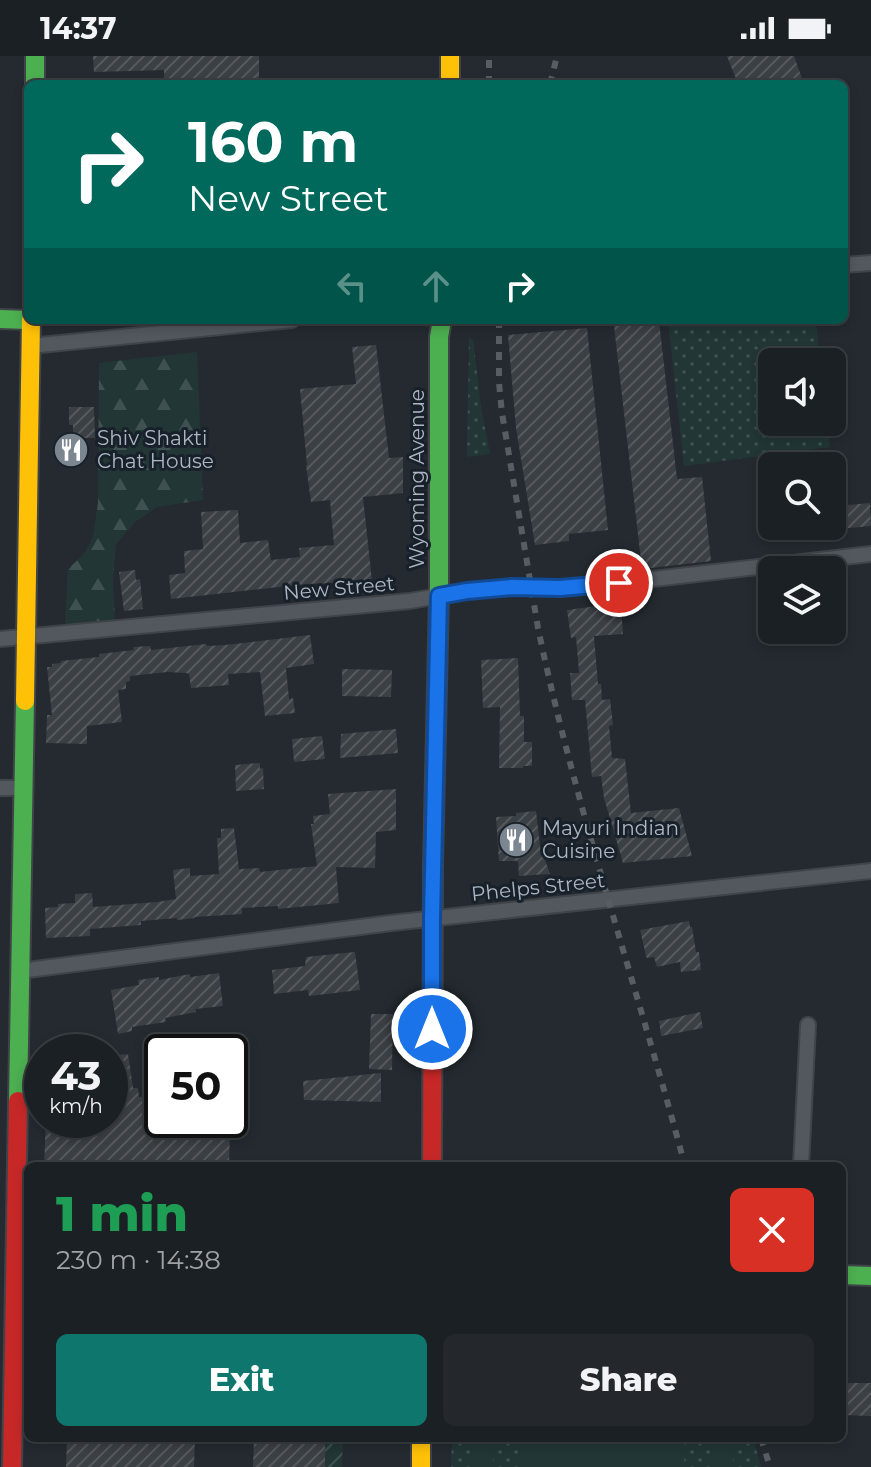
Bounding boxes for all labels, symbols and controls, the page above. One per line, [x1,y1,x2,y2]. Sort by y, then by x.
text: 14:37 [40,10,117,47]
text: 160 m [188,108,358,176]
icon: right [56,112,160,216]
text: New Street [188,176,389,220]
icon: left [330,264,374,308]
icon: ahead [414,264,458,308]
icon: right [498,264,542,308]
map controls [758,348,846,644]
button: sound [758,348,846,436]
street label: Wyoming Avenue [405,389,429,569]
place label: Shiv Shakti Chat House [97,426,214,473]
restaurant icon: Shiv Shakti Chat House [52,431,90,469]
button: search [758,452,846,540]
pin [585,549,653,617]
button: layers [758,556,846,644]
icon: arrive [597,561,641,605]
street label: New Street [282,571,396,605]
place label: Mayuri Indian Cuisine [542,816,679,863]
restaurant icon: Mayuri Indian Cuisine [497,821,535,859]
street label: Phelps Street [470,868,606,906]
position arrow [390,987,474,1071]
speed limit sign: 50 [144,1034,248,1138]
text: 43 [51,1051,101,1100]
text: km/h [49,1094,103,1118]
text: 1 min [56,1185,188,1243]
button: close [730,1188,814,1272]
text: 230 m · 14:38 [56,1244,221,1276]
button: Exit [56,1334,427,1426]
button: Share [443,1334,814,1426]

